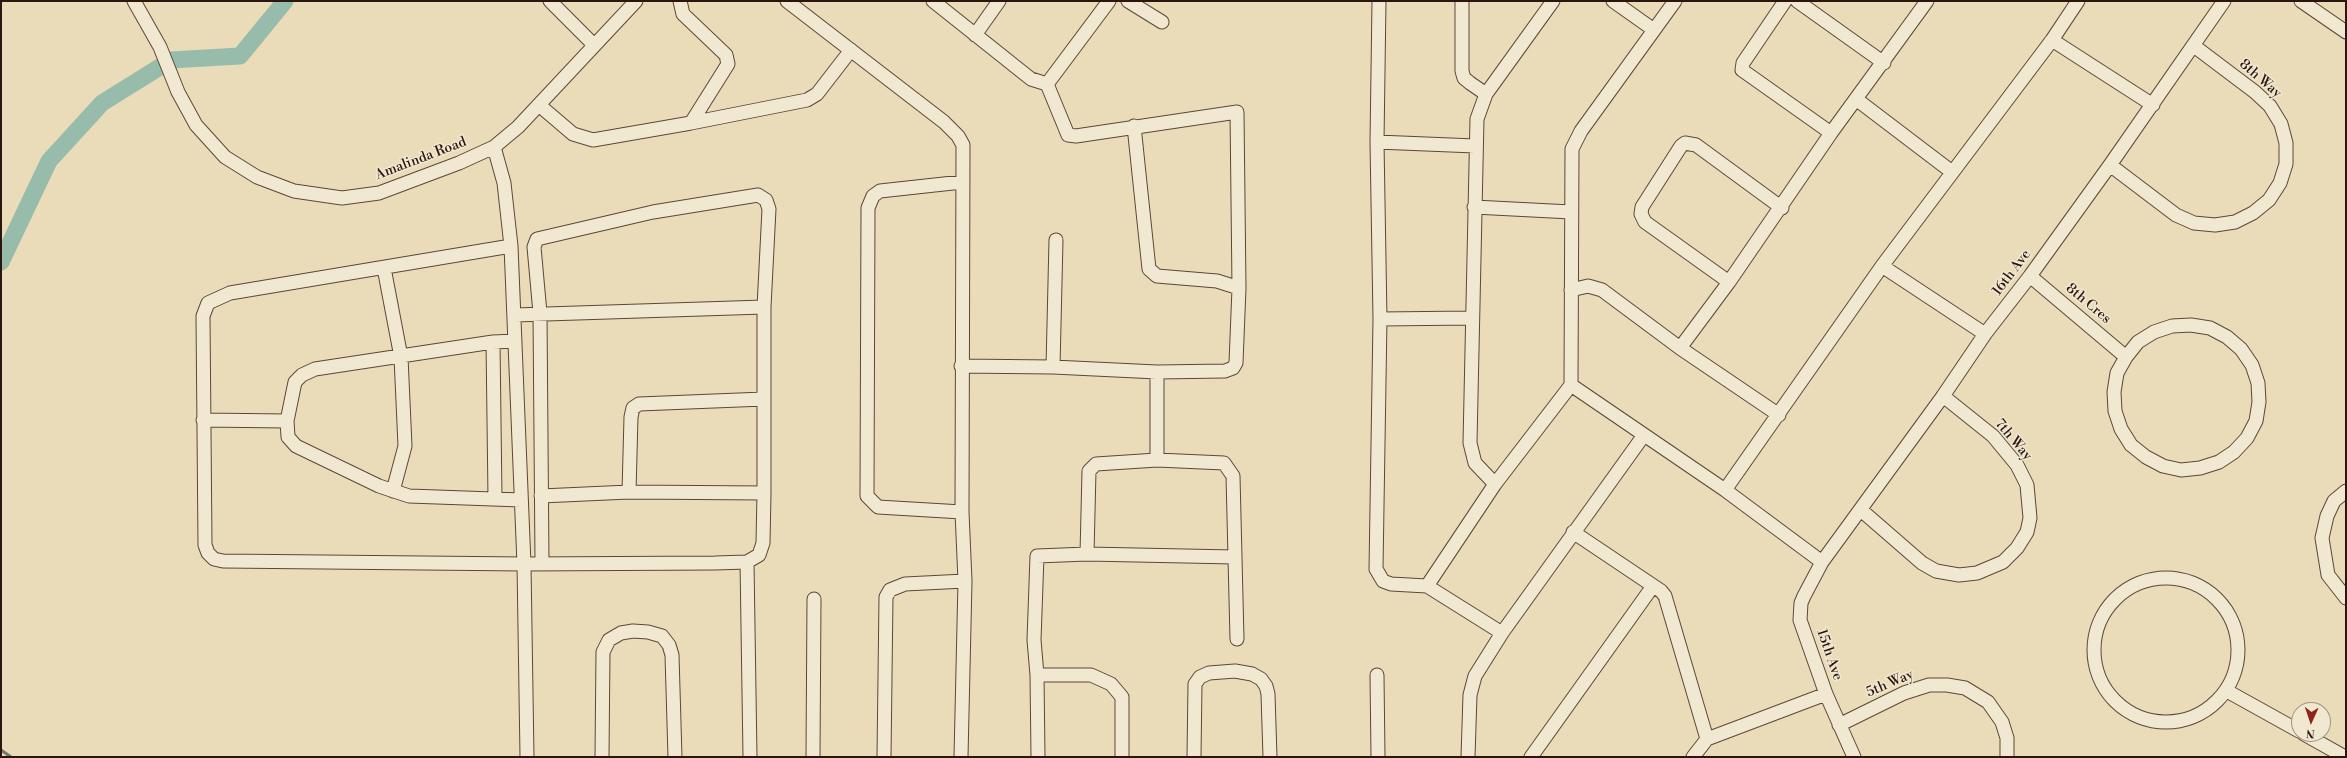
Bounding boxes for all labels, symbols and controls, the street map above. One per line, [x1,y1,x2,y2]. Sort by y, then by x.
street label: 8th Way [2235,56,2285,102]
street label: Amalinda Road [373,134,469,184]
street label: 16th Ave [1989,247,2035,299]
street label: 8th Cres [2062,280,2114,328]
street label: 7th Way [1991,416,2035,464]
street label: 15th Ave [1812,627,1846,683]
street label: 5th Way [1864,667,1916,701]
north arrow [2291,702,2331,742]
text: N [2306,726,2315,740]

